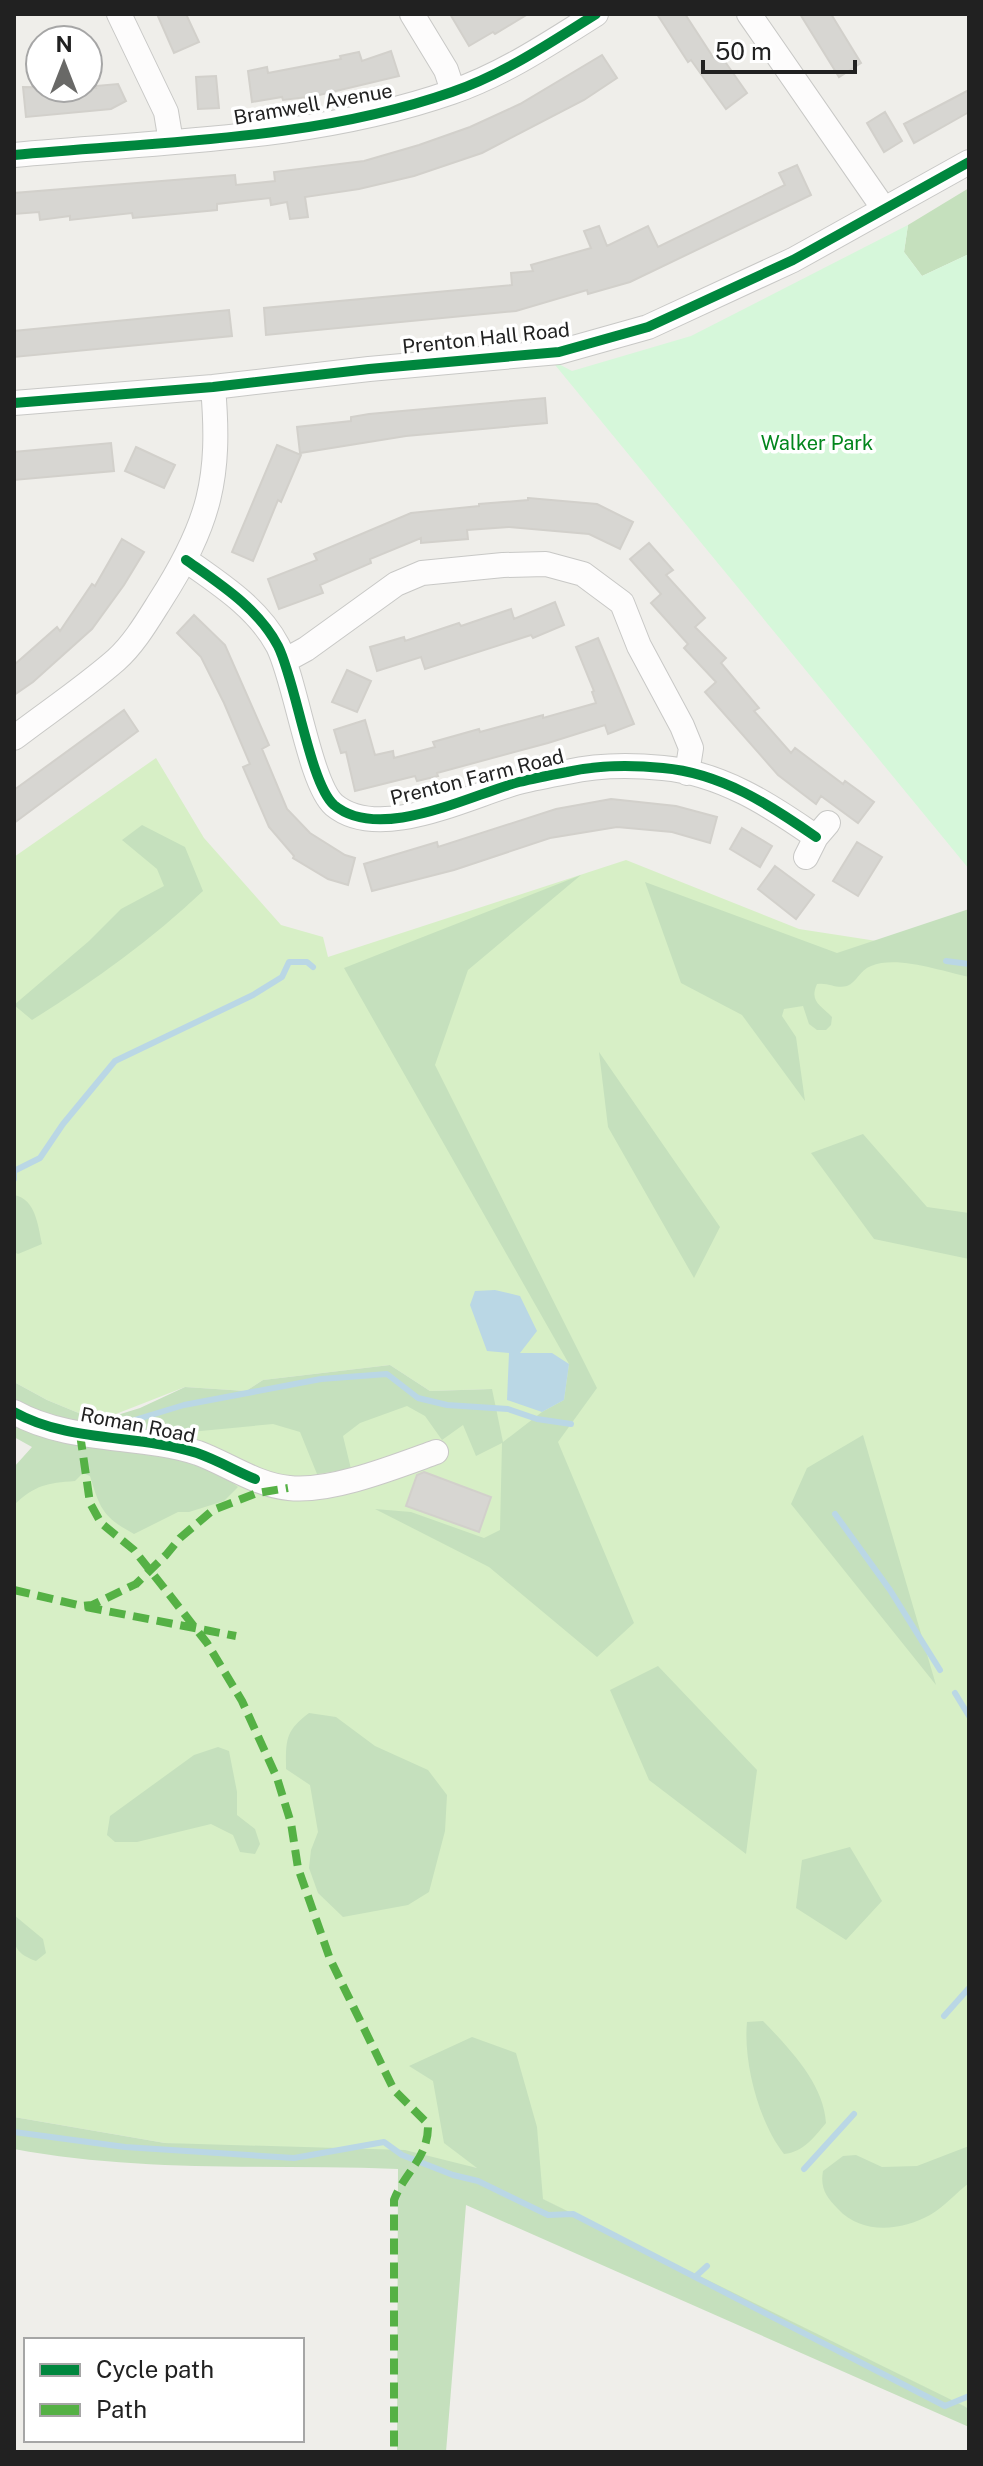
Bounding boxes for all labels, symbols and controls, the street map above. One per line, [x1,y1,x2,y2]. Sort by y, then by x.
north arrow [24,24,104,104]
scale bar [703,24,855,74]
text: N [55,31,73,57]
text: 50 m [715,37,772,65]
street label: Bramwell Avenue [232,78,394,130]
street label: Prenton Hall Road [401,317,571,359]
park label: Walker Park [761,431,873,455]
street label: Prenton Farm Road [388,744,566,810]
street label: Roman Road [78,1402,198,1448]
legend [24,2338,304,2442]
text: Cycle path [96,2355,214,2383]
text: Path [96,2395,147,2423]

